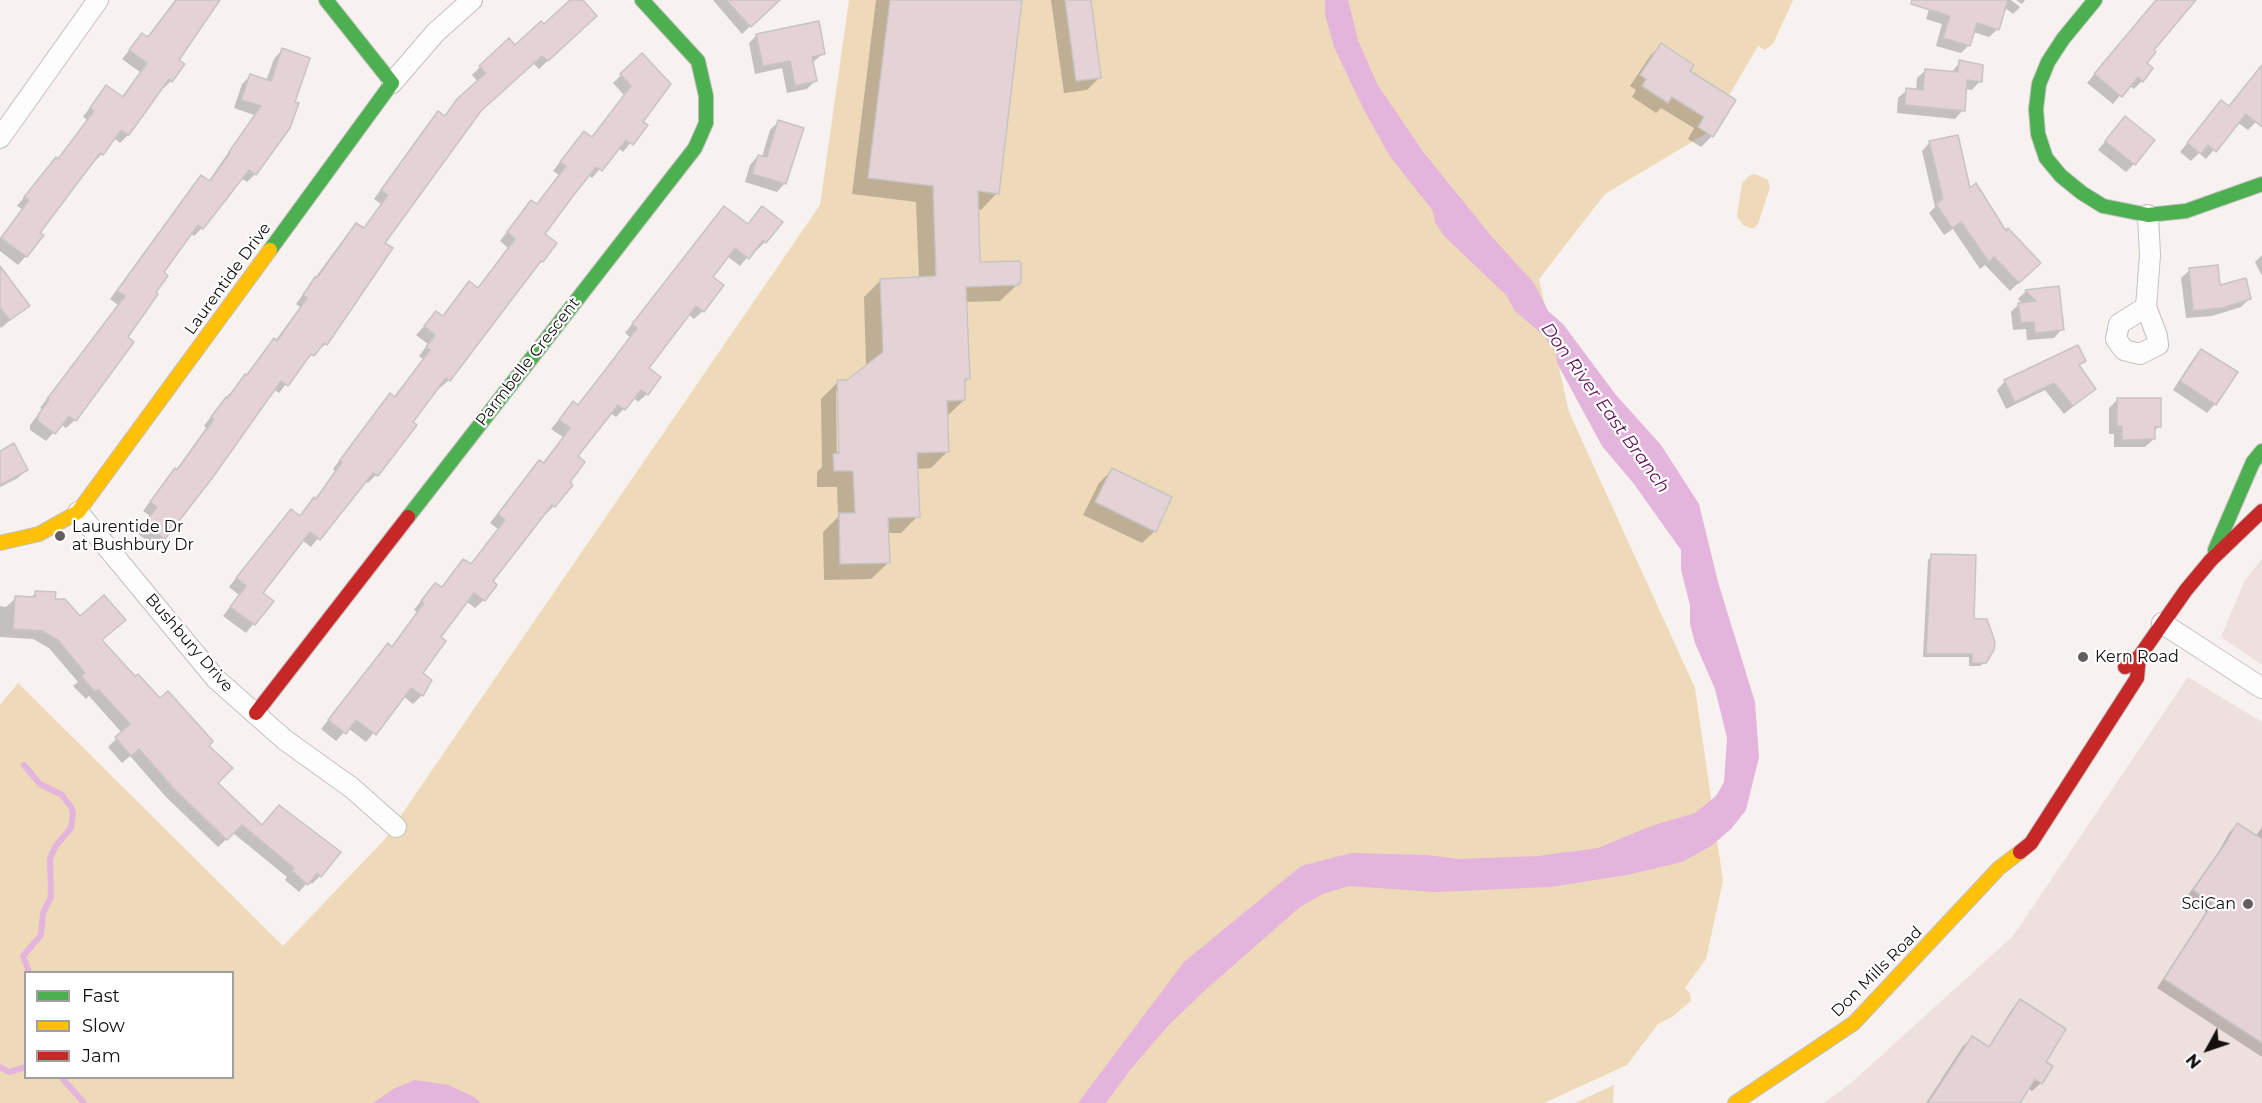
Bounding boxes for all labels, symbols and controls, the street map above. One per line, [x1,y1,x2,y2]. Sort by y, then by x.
street label: Laurentide Drive [181,219,275,339]
street label: Parmbelle Crescent [472,294,584,430]
water label: Don River East Branch [1536,319,1674,497]
place label: Laurentide Dr at Bushbury Dr [72,517,194,555]
marker: Laurentide Dr at Bushbury Dr [53,529,67,543]
street label: Bushbury Drive [141,590,237,696]
place label: Kern Road [2095,647,2179,667]
marker: Kern Road [2076,650,2090,664]
place label: SciCan [2181,894,2236,914]
marker: SciCan [2241,897,2255,911]
street label: Don Mills Road [1828,923,1926,1021]
legend [24,971,234,1079]
text: Fast [82,985,120,1007]
text: Slow [82,1015,125,1037]
north arrow [2178,1019,2238,1079]
text: Jam [82,1045,121,1067]
text: N [2182,1050,2205,1072]

